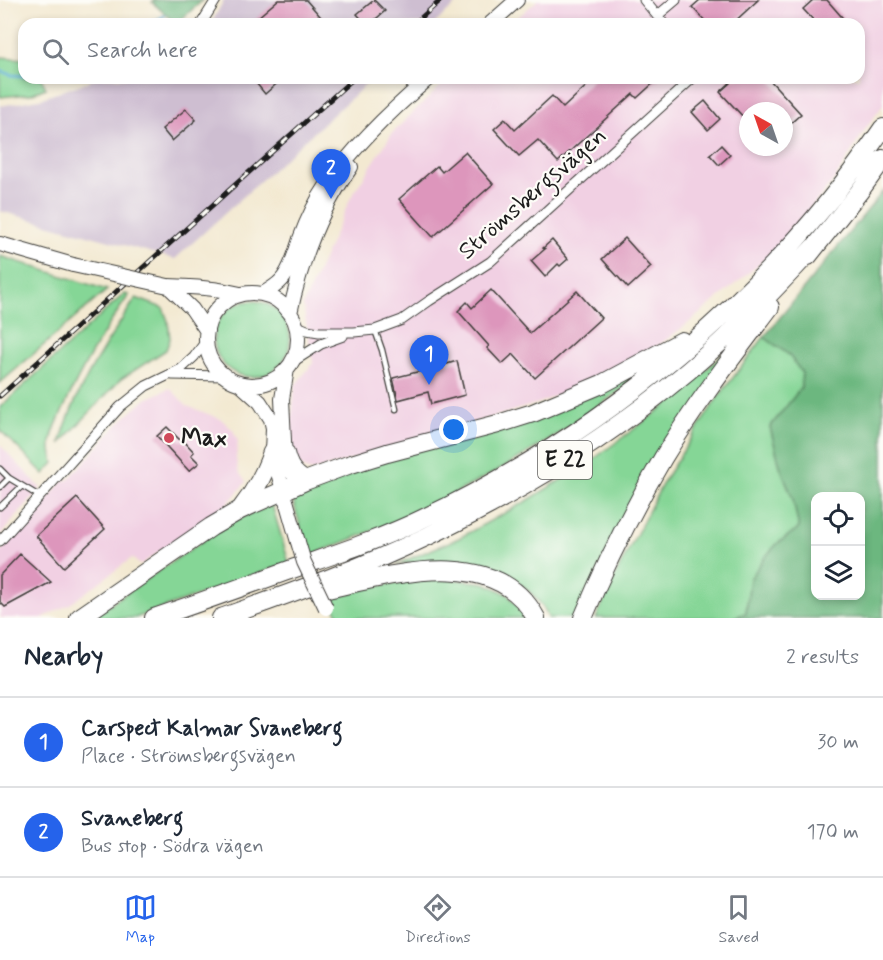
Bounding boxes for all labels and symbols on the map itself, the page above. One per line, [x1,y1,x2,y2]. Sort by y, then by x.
north arrow [739,102,793,156]
street label: Strömsbergsvägen [452,121,616,269]
pin: 2 [312,150,350,199]
pin: 1 [410,336,448,385]
your location [439,415,468,444]
place label: Max [181,423,227,454]
marker: Max [162,431,176,445]
road number: E 22 [538,441,592,479]

